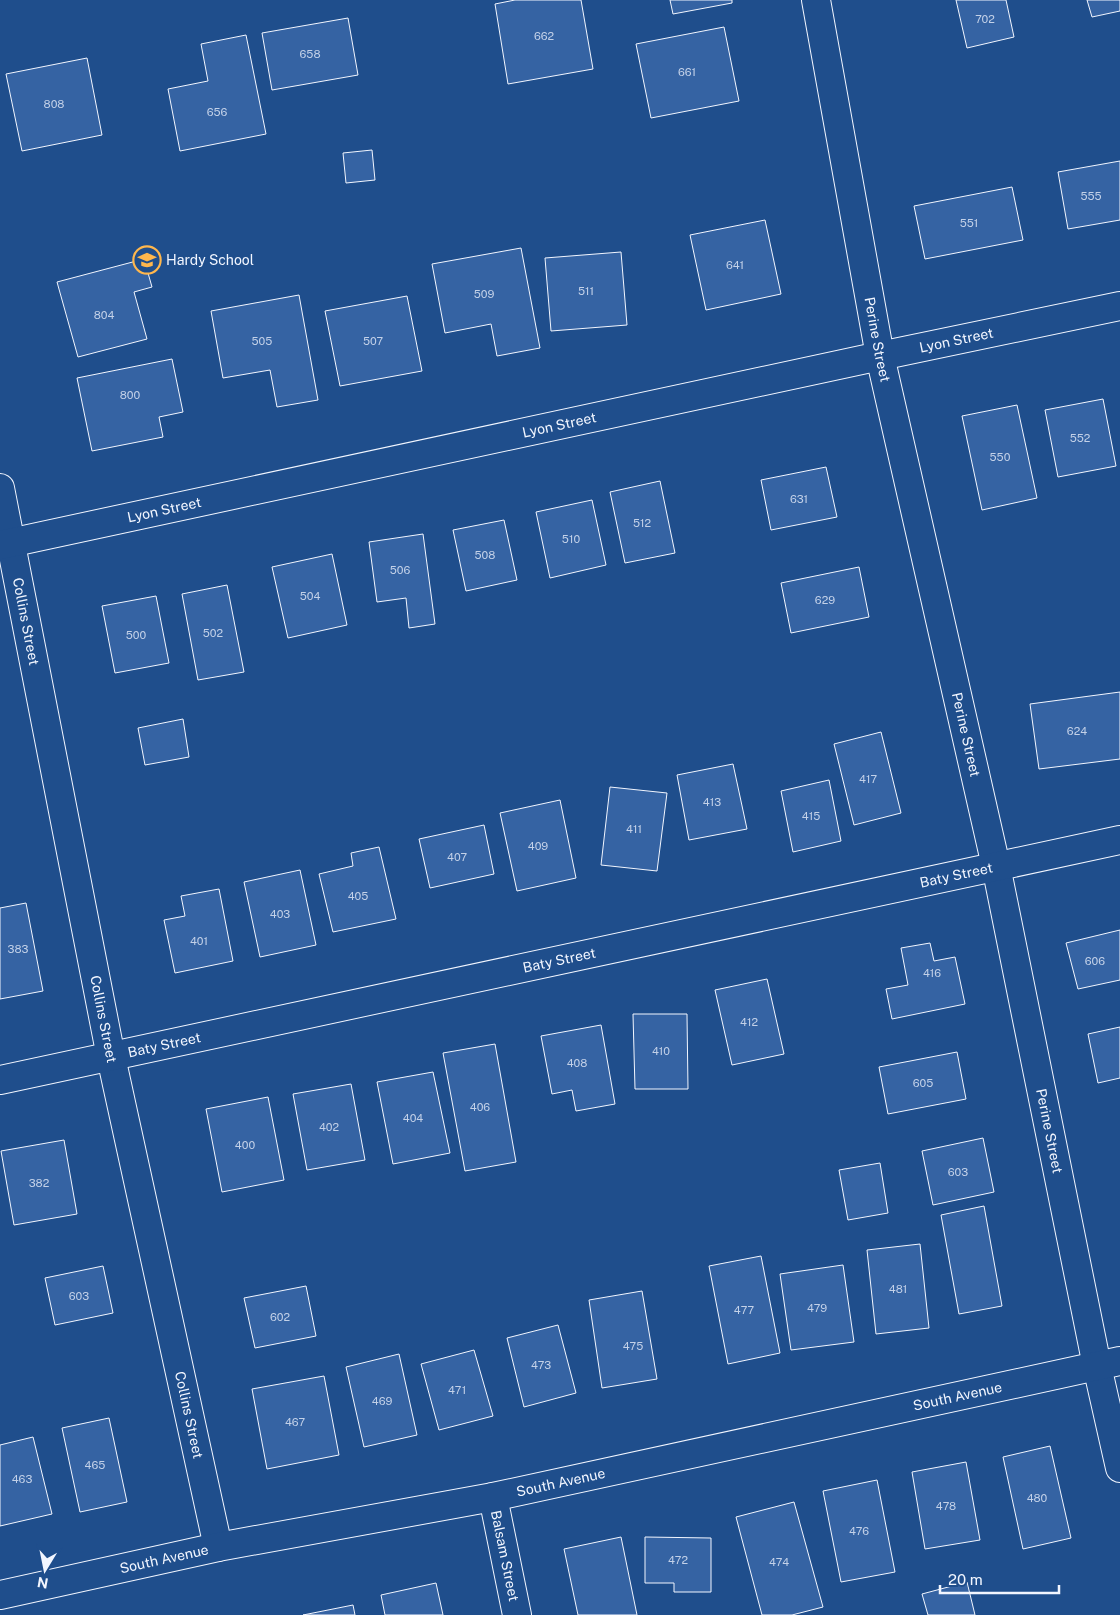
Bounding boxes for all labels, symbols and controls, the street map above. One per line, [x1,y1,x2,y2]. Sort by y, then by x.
house number: 702 [975,13,995,25]
house number: 662 [534,30,555,42]
house number: 658 [299,48,321,60]
house number: 661 [678,66,696,78]
house number: 808 [44,98,64,110]
house number: 656 [207,106,228,118]
house number: 555 [1080,190,1102,202]
house number: 551 [960,217,978,229]
school or university icon: Hardy School [132,245,162,275]
place label: Hardy School [166,252,254,268]
house number: 641 [726,259,744,271]
house number: 511 [578,285,594,297]
house number: 509 [474,288,494,300]
street label: Perine Street [862,296,894,383]
house number: 804 [94,309,114,321]
street label: Lyon Street [918,325,995,356]
house number: 505 [252,335,272,347]
house number: 507 [363,335,383,347]
house number: 800 [120,389,140,401]
street label: Lyon Street [521,409,598,441]
house number: 552 [1070,432,1091,444]
house number: 550 [990,451,1011,463]
house number: 631 [790,493,808,505]
street label: Lyon Street [126,494,203,525]
house number: 512 [633,517,651,529]
house number: 510 [562,533,580,545]
house number: 508 [475,549,495,561]
house number: 506 [390,564,410,576]
street label: Collins Street [10,576,42,667]
house number: 504 [300,590,320,602]
house number: 629 [815,594,835,606]
house number: 502 [203,627,224,639]
house number: 500 [126,629,146,641]
street label: Perine Street [949,691,983,778]
house number: 624 [1067,725,1087,737]
house number: 417 [859,773,877,785]
house number: 413 [703,796,721,808]
house number: 415 [802,810,820,822]
house number: 411 [626,823,642,835]
house number: 409 [528,840,548,852]
house number: 407 [447,851,467,863]
street label: Baty Street [918,859,994,891]
house number: 405 [348,890,368,902]
house number: 403 [270,908,290,920]
house number: 401 [190,935,208,947]
house number: 383 [8,943,28,955]
street label: Baty Street [521,945,597,976]
house number: 606 [1085,955,1105,967]
house number: 416 [923,967,941,979]
street label: Collins Street [87,974,120,1064]
house number: 412 [740,1016,758,1028]
street label: Baty Street [126,1029,202,1060]
house number: 410 [652,1045,670,1057]
house number: 408 [567,1057,587,1069]
house number: 605 [913,1077,933,1089]
street label: Perine Street [1033,1087,1066,1175]
house number: 406 [470,1101,490,1113]
house number: 404 [403,1112,423,1124]
house number: 402 [319,1121,340,1133]
house number: 400 [235,1139,255,1151]
house number: 603 [948,1166,968,1178]
house number: 382 [29,1177,50,1189]
house number: 481 [889,1283,907,1295]
house number: 603 [69,1290,89,1302]
house number: 479 [807,1302,827,1314]
house number: 477 [734,1304,755,1316]
house number: 602 [270,1311,290,1323]
house number: 475 [623,1340,643,1352]
house number: 473 [531,1359,551,1371]
street label: Collins Street [172,1370,206,1460]
street label: South Avenue [912,1379,1003,1414]
house number: 471 [448,1384,466,1396]
house number: 469 [372,1395,392,1407]
house number: 467 [285,1416,305,1428]
house number: 465 [85,1459,105,1471]
street label: South Avenue [515,1465,607,1500]
house number: 463 [12,1473,32,1485]
house number: 480 [1027,1492,1048,1504]
house number: 478 [936,1500,956,1512]
street label: Balsam Street [488,1509,522,1603]
house number: 476 [849,1525,869,1537]
street label: South Avenue [118,1541,210,1576]
north arrow [20,1545,70,1595]
house number: 472 [668,1554,689,1566]
house number: 474 [769,1556,789,1568]
scale bar [940,1562,1059,1594]
text: 20 m [948,1571,983,1588]
text: N [36,1574,50,1592]

